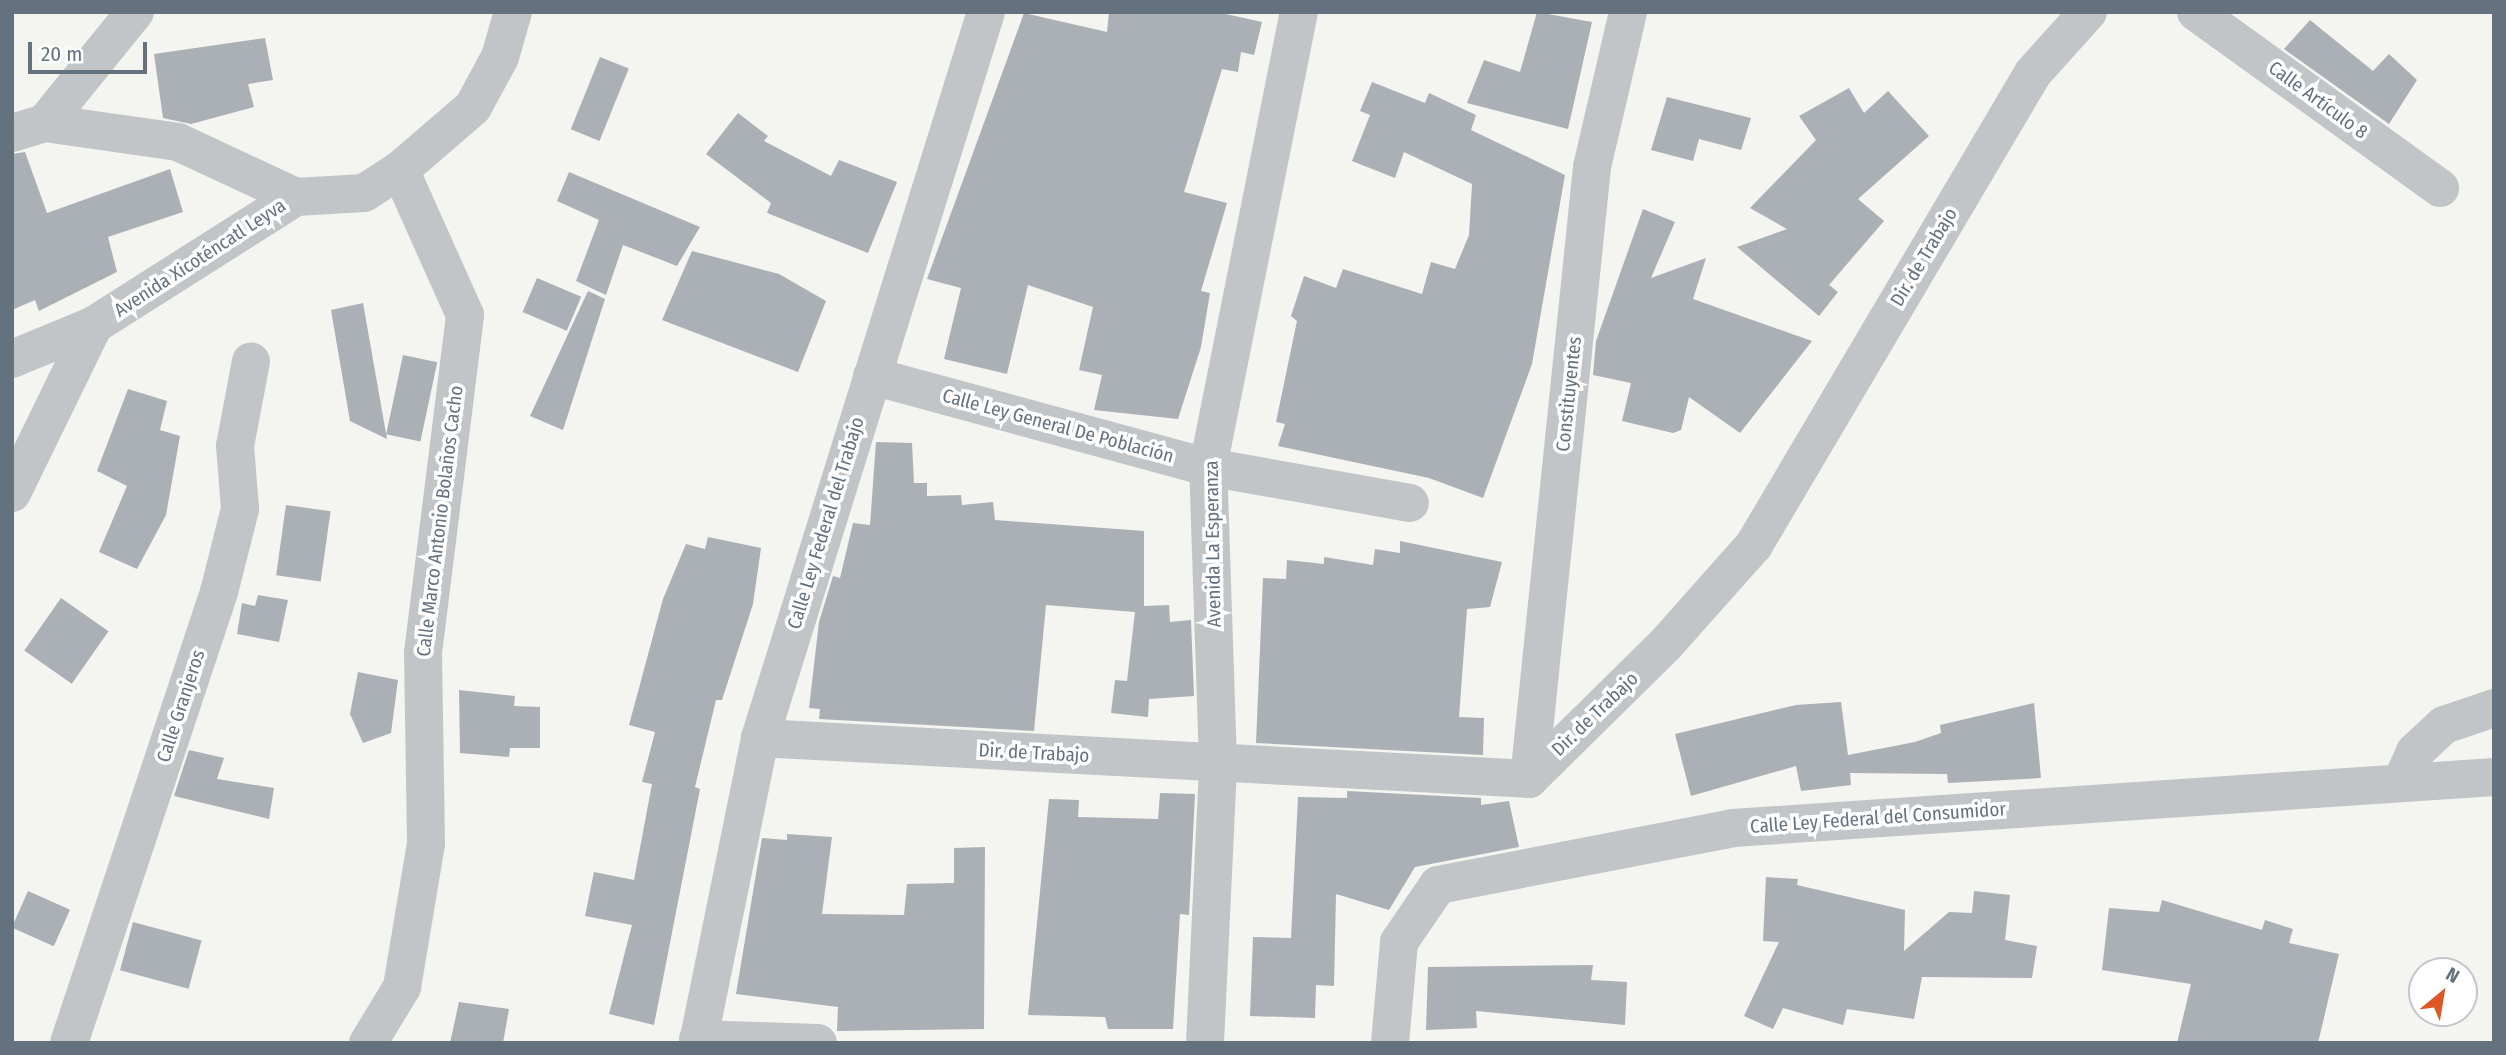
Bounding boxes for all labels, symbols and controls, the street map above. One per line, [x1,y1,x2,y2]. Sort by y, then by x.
scale bar [32,28,150,72]
text: 20 m [41,41,82,67]
street label: Calle Artículo 8 [2264,56,2372,144]
street label: Avenida Xicoténcatl Leyva [110,194,290,322]
street label: Dir. de Trabajo [1886,204,1962,310]
street label: Constituyentes [1552,335,1586,453]
street label: Calle Marco Antonio Bolaños Cacho [412,384,468,658]
street label: Calle Ley General De Población [940,384,1176,468]
street label: Calle Ley Federal del Trabajo [783,414,869,632]
street label: Avenida La Esperanza [1200,460,1226,628]
street label: Calle Granjeros [152,647,210,765]
street label: Dir. de Trabajo [1547,667,1643,761]
street label: Dir. de Trabajo [978,739,1090,767]
street label: Calle Ley Federal del Consumidor [1749,798,2007,838]
north arrow [2408,957,2478,1027]
text: N [2442,962,2463,988]

